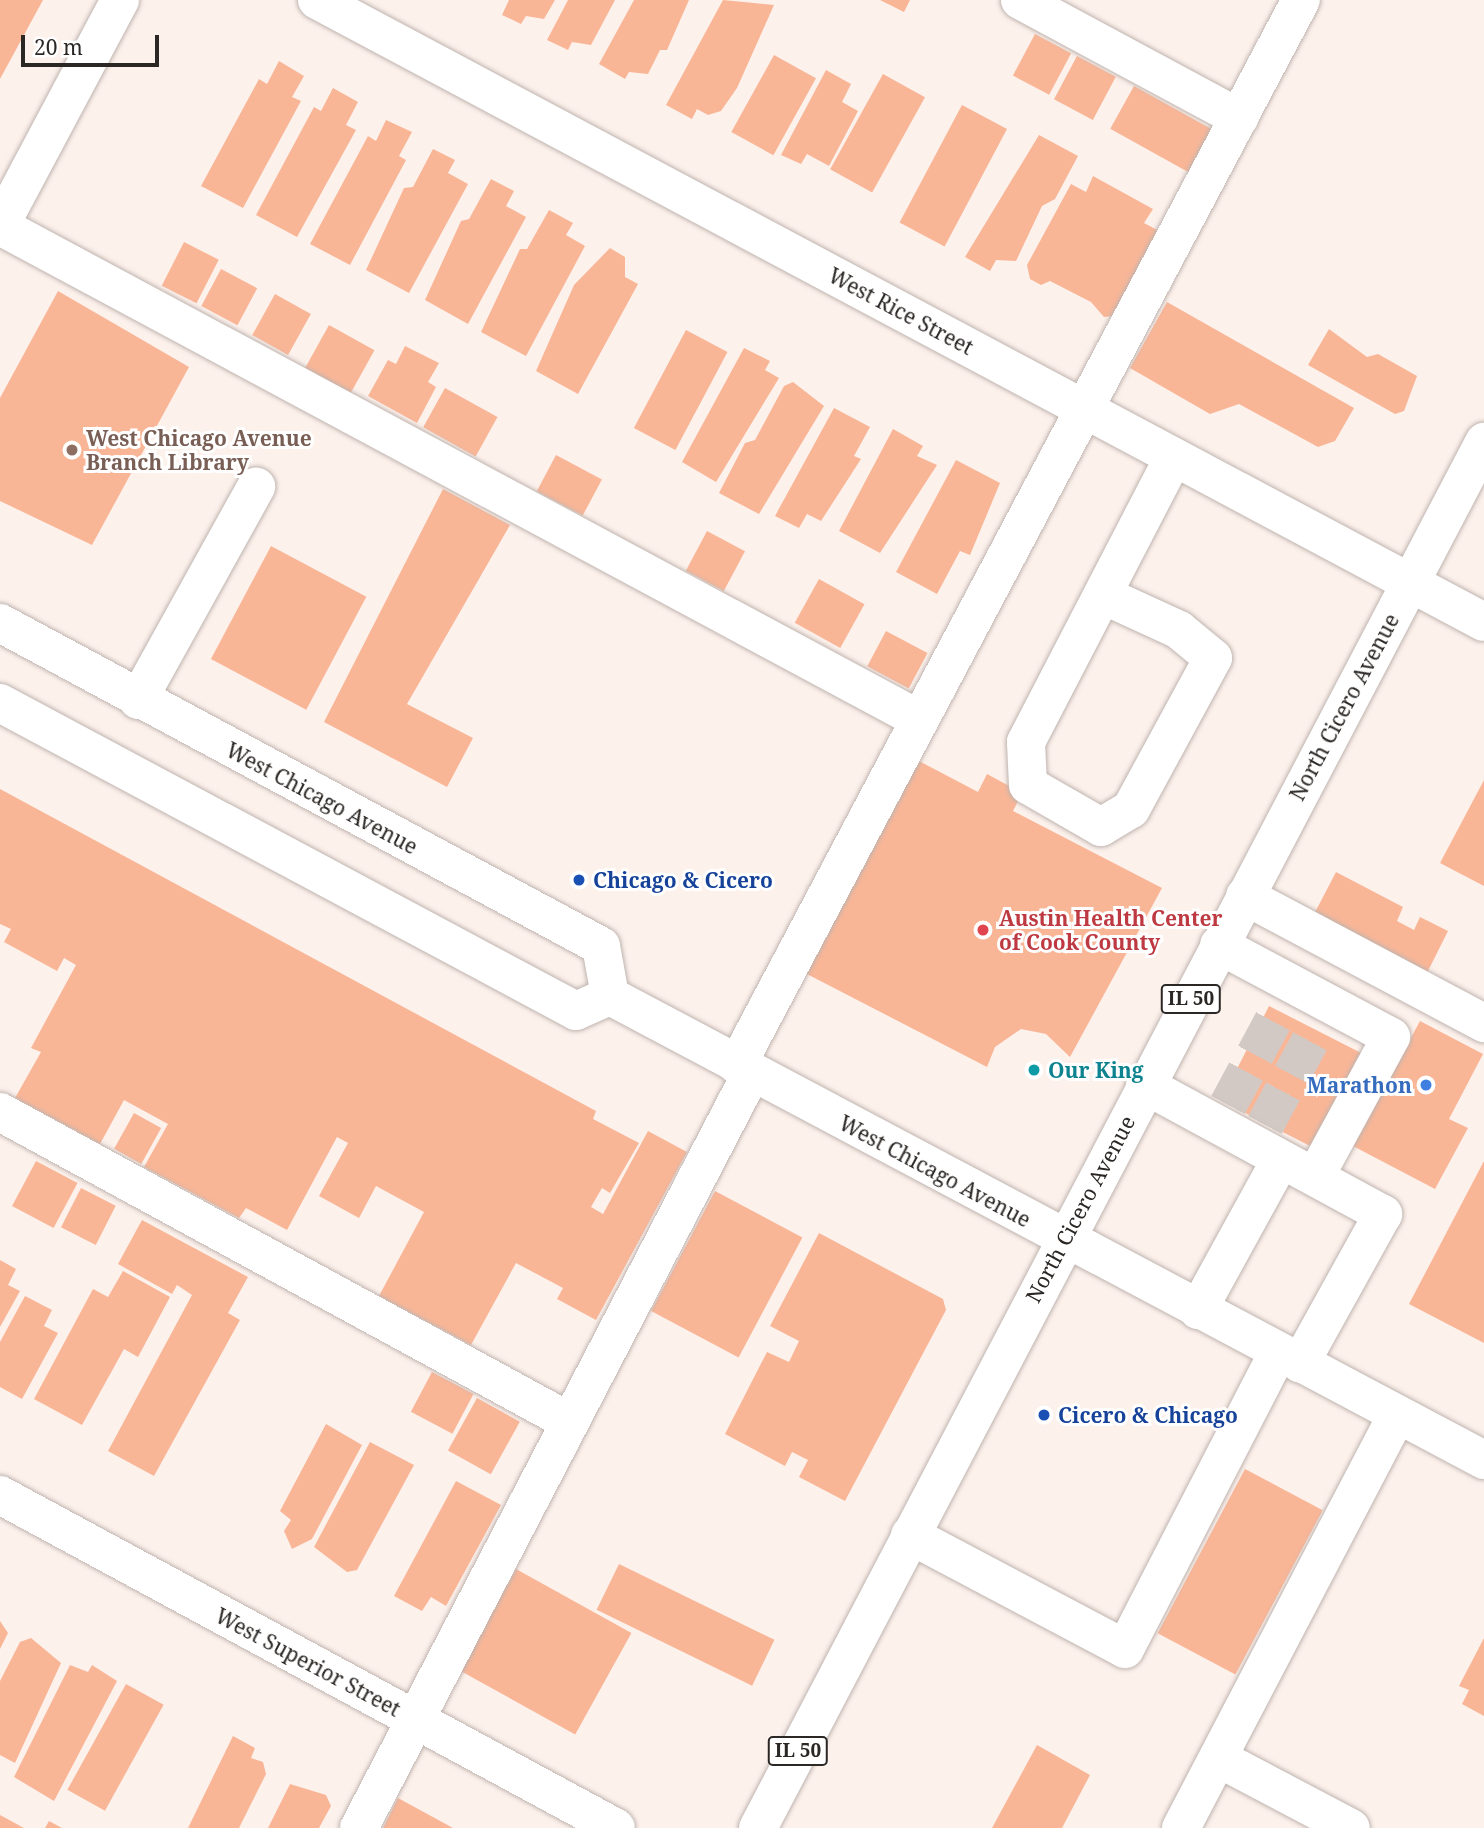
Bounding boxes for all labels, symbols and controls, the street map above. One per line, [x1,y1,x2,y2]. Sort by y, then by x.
scale bar [24,21,163,65]
text: 20 m [34,33,83,61]
street label: West Rice Street [824,262,978,360]
place label: West Chicago Avenue Branch Library [86,425,312,475]
marker: West Chicago Avenue Branch Library [64,442,80,458]
street label: North Cicero Avenue [1284,609,1404,805]
street label: West Chicago Avenue [222,737,422,859]
place label: Chicago & Cicero [593,867,773,893]
marker: Chicago & Cicero [571,872,587,888]
place label: Austin Health Center of Cook County [999,905,1223,955]
marker: Austin Health Center of Cook County [973,920,993,940]
road number: IL 50 [1160,984,1222,1015]
place label: Our King [1048,1057,1144,1083]
marker: Our King [1026,1062,1042,1078]
place label: Marathon [1307,1072,1412,1098]
marker: Marathon [1418,1077,1434,1093]
street label: West Chicago Avenue [835,1110,1035,1232]
street label: North Cicero Avenue [1020,1111,1140,1307]
place label: Cicero & Chicago [1058,1402,1238,1428]
marker: Cicero & Chicago [1036,1407,1052,1423]
street label: West Superior Street [211,1603,405,1721]
road number: IL 50 [766,1736,830,1766]

